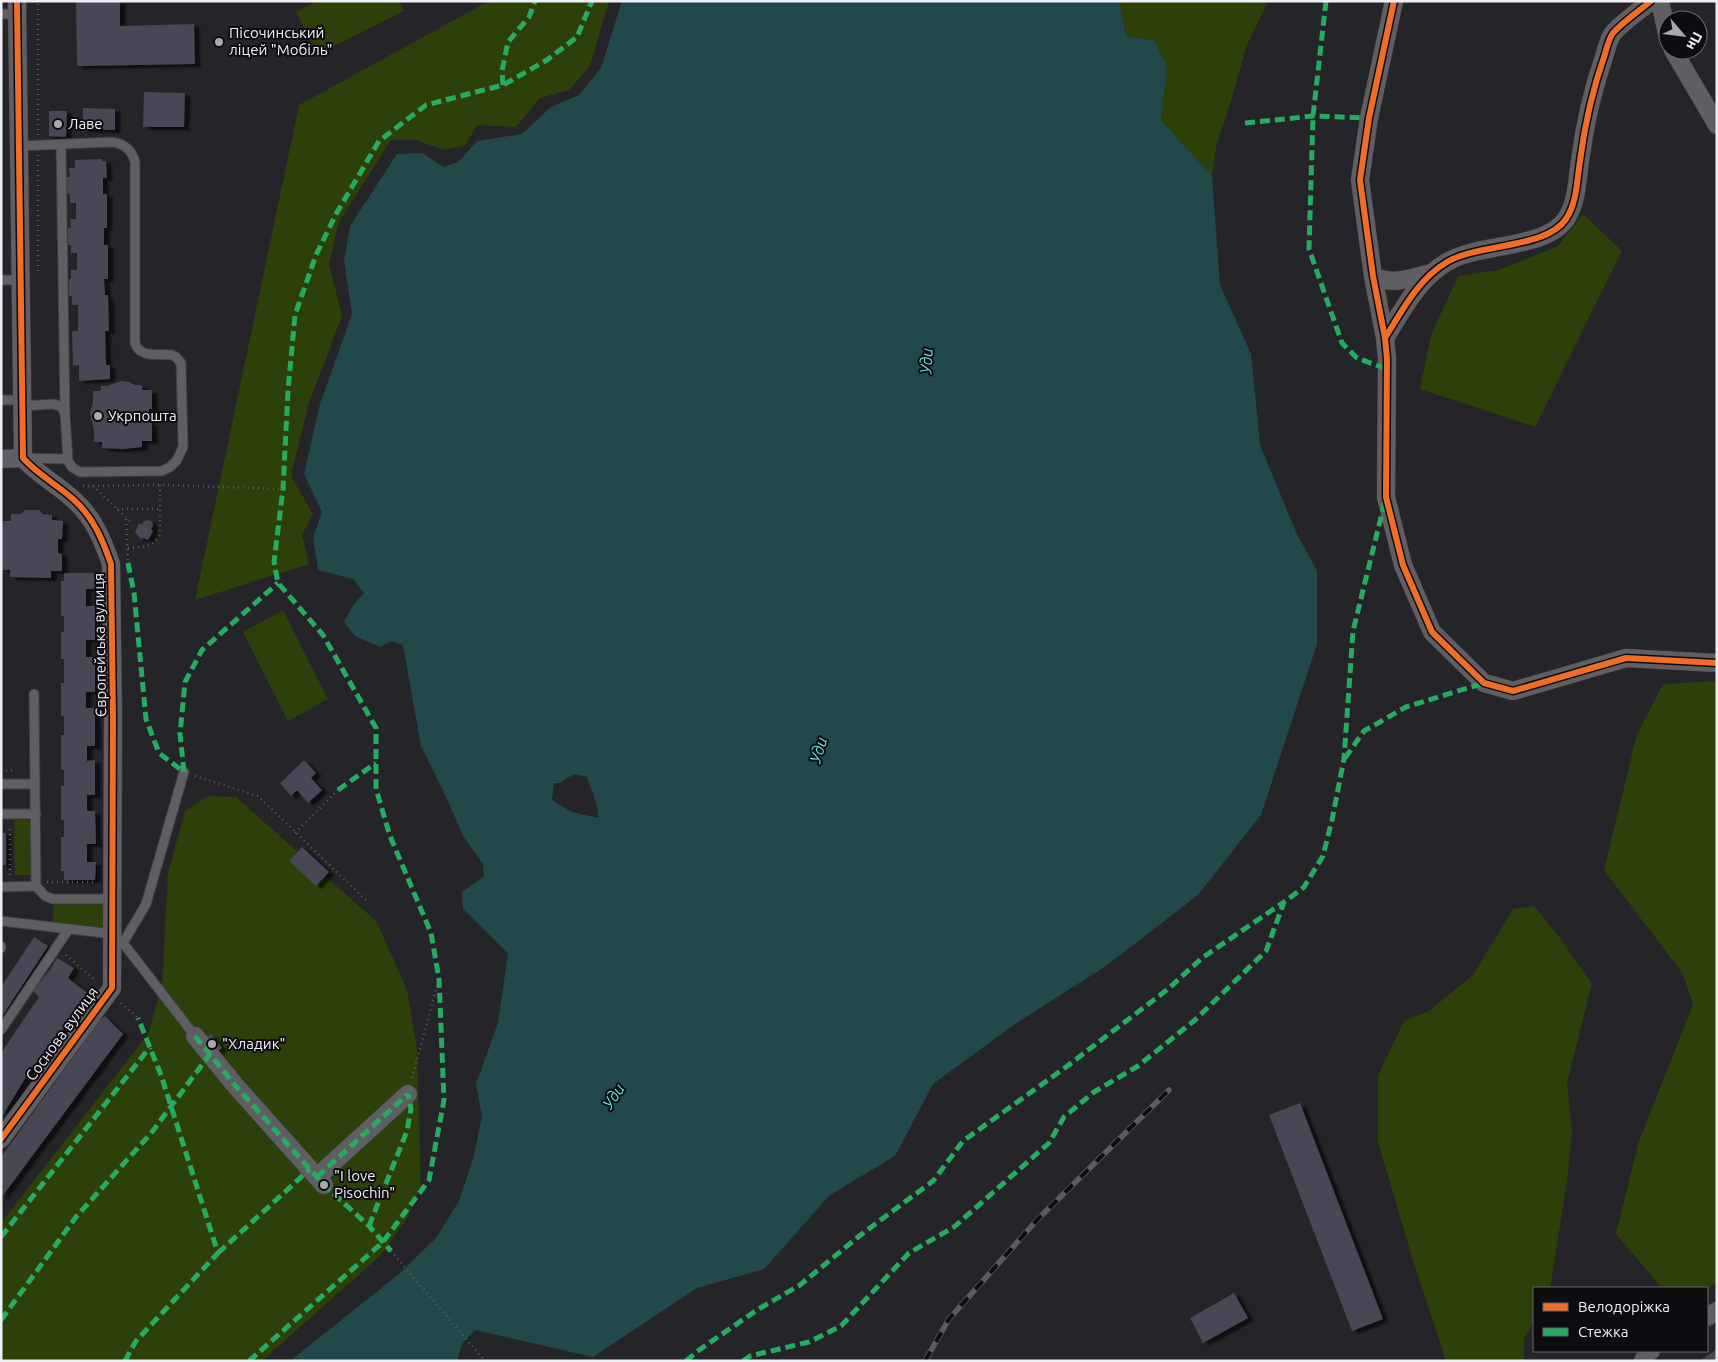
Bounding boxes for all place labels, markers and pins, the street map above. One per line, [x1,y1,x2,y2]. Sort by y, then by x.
place label: Пісочинський ліцей "Мобіль" [229,24,332,58]
marker: Пісочинський ліцей "Мобіль" [213,36,225,48]
place label: Лаве [68,115,103,132]
marker: Лаве [52,118,64,130]
place label: Укрпошта [108,407,177,424]
marker: Укрпошта [92,410,104,422]
place label: "Хладик" [222,1035,285,1052]
marker: "Хладик" [206,1038,218,1050]
place label: "I love Pisochin" [334,1167,395,1201]
marker: "I love Pisochin" [318,1179,330,1191]

